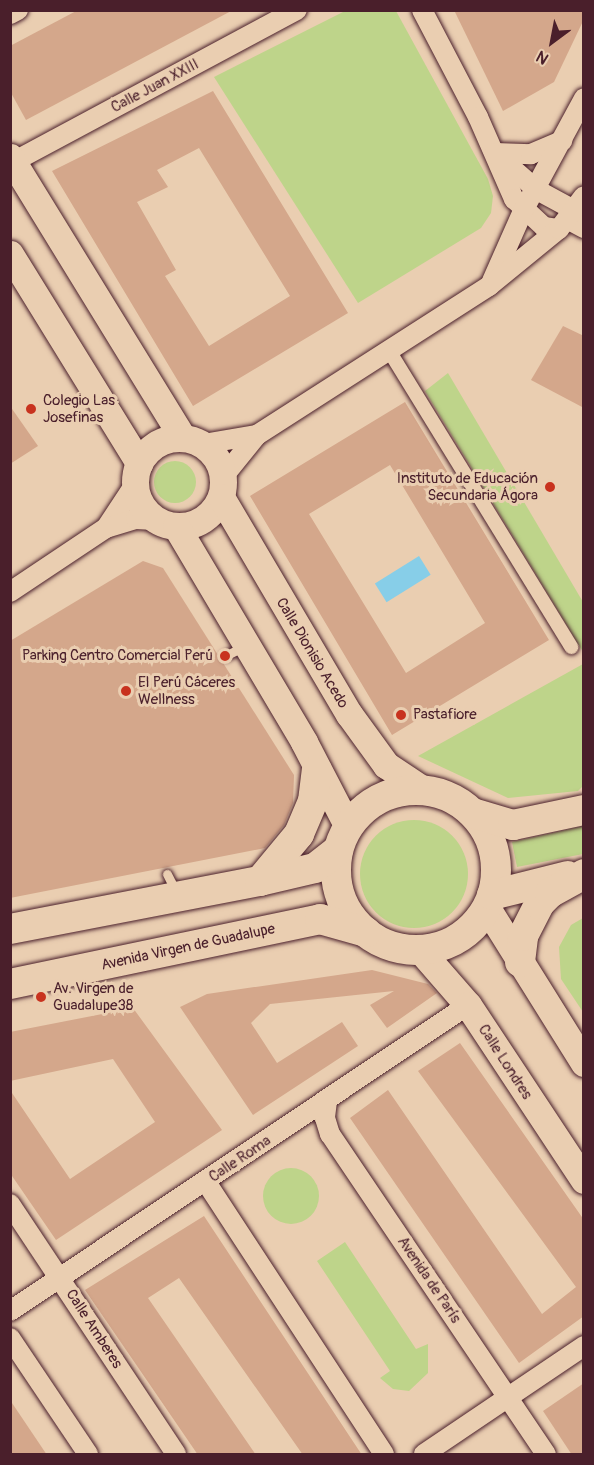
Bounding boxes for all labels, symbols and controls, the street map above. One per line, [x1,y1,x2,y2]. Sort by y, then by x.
north arrow [522,12,582,72]
text: N [533,46,552,69]
street label: Calle Juan XXIII [108,55,202,117]
place label: Colegio Las Josefinas [43,391,115,426]
marker: Colegio Las Josefinas [24,402,38,416]
place label: Instituto de Educación Secundaria Ágora [397,469,538,504]
marker: Instituto de Educación Secundaria Ágora [543,480,557,494]
street label: Calle Dionisio Acedo [272,594,352,712]
place label: Parking Centro Comercial Perú [22,647,213,665]
marker: Parking Centro Comercial Perú [218,649,232,663]
place label: El Perú Cáceres Wellness [138,673,235,708]
marker: El Perú Cáceres Wellness [119,684,133,698]
place label: Pastafiore [413,706,477,724]
marker: Pastafiore [394,708,408,722]
street label: Avenida Virgen de Guadalupe [99,920,277,974]
place label: Av. Virgen de Guadalupe38 [53,979,133,1014]
marker: Av. Virgen de Guadalupe38 [34,990,48,1004]
street label: Calle Londres [474,1021,536,1103]
street label: Calle Roma [206,1132,274,1186]
street label: Avenida de París [393,1233,465,1327]
street label: Calle Amberes [62,1286,126,1372]

